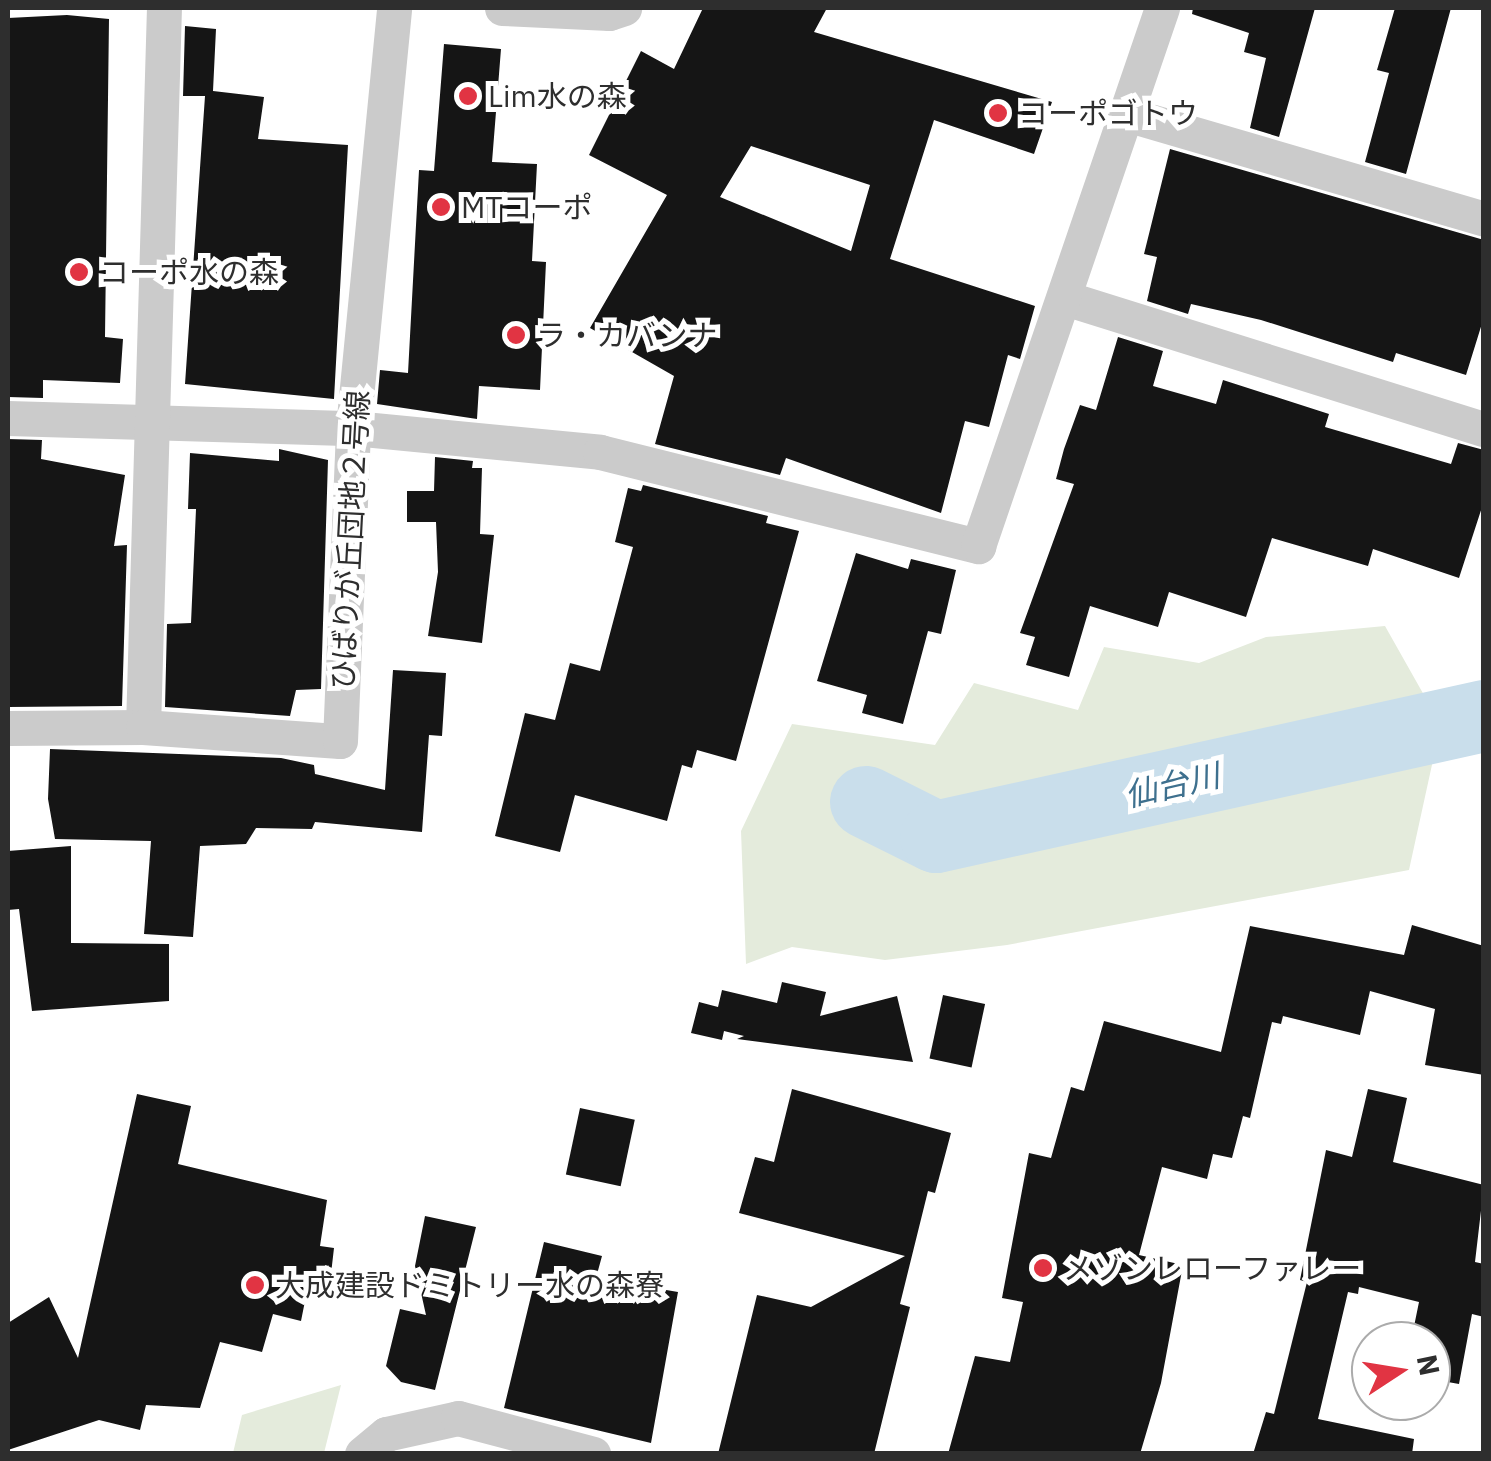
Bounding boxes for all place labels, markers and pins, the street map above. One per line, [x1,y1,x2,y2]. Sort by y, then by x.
place label: Lim水の森 [488,78,627,114]
marker: Lim水の森 [457,85,479,107]
place label: コーポゴトウ [1018,95,1198,131]
marker: コーポゴトウ [987,102,1009,124]
place label: MTコーポ [461,189,593,225]
marker: MTコーポ [430,196,452,218]
place label: コーポ水の森 [99,254,279,290]
marker: コーポ水の森 [68,261,90,283]
place label: ラ・カバンナ [536,317,716,353]
marker: ラ・カバンナ [505,324,527,346]
place label: メゾンレローファレー [1063,1250,1363,1286]
marker: メゾンレローファレー [1032,1257,1054,1279]
place label: 大成建設ドミトリー水の森寮 [275,1267,665,1303]
marker: 大成建設ドミトリー水の森寮 [244,1274,266,1296]

